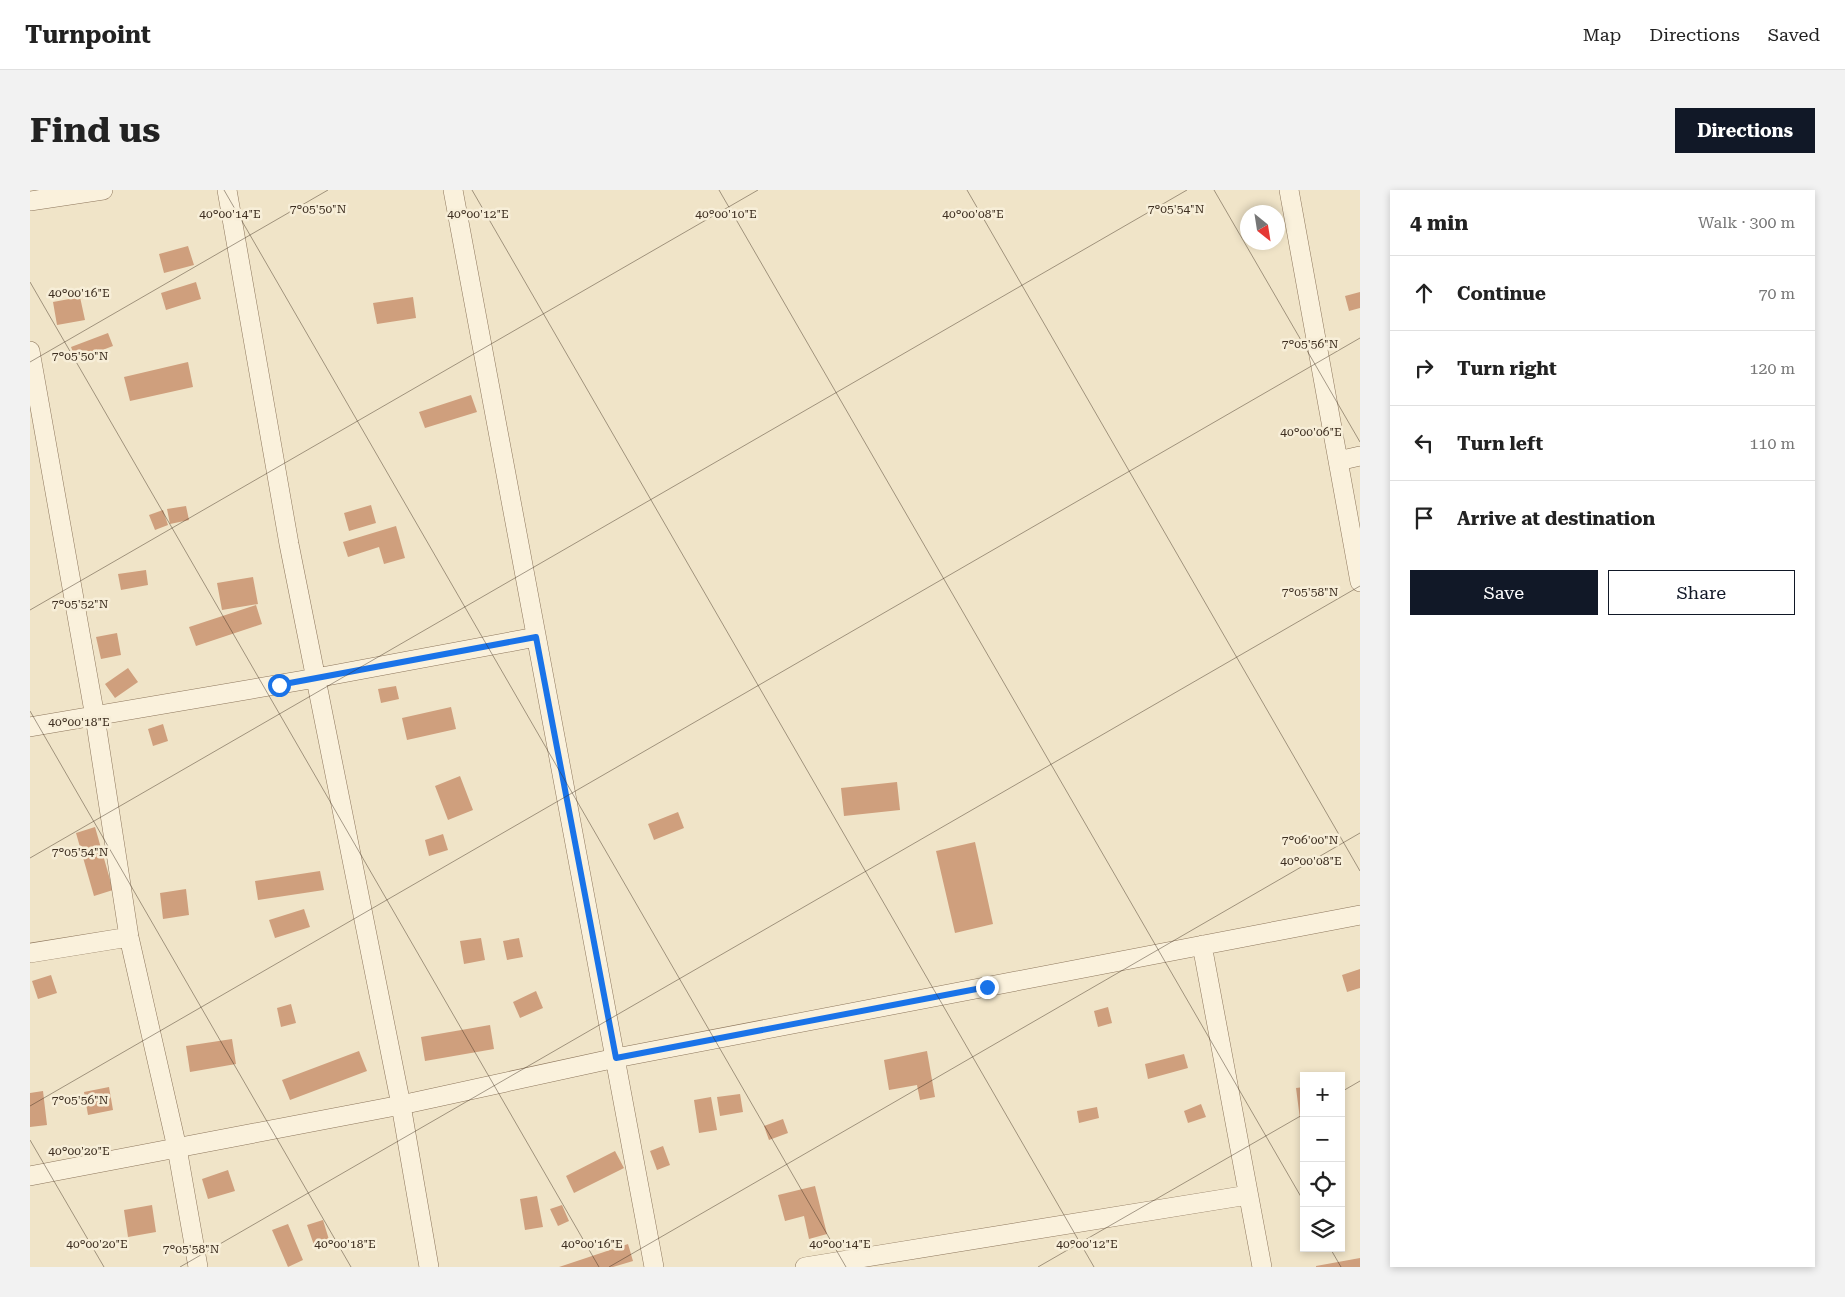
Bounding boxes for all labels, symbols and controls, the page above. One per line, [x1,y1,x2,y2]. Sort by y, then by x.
text: Turnpoint [25,21,151,49]
text: Map [1583,24,1621,45]
text: Directions [1649,24,1740,45]
text: Saved [1768,24,1820,45]
button: Directions [1675,108,1815,153]
text: Find us [30,110,160,151]
text: 7°05'50"N [290,202,347,216]
text: 7°05'54"N [1148,202,1205,216]
north arrow [1240,205,1285,250]
text: 40°00'14"E [199,207,261,221]
text: 40°00'12"E [447,207,509,221]
text: 40°00'10"E [695,207,757,221]
text: 40°00'08"E [942,207,1004,221]
text: 4 min [1410,211,1468,235]
text: Walk · 300 m [1698,213,1795,232]
icon: ahead [1410,279,1438,307]
text: Continue [1457,282,1546,305]
text: 70 m [1758,284,1795,303]
text: 40°00'16"E [48,286,110,300]
text: 7°05'56"N [1282,337,1339,351]
text: 7°05'50"N [52,349,109,363]
icon: right [1410,354,1438,382]
text: Turn right [1457,357,1557,380]
text: 120 m [1749,359,1795,378]
text: 40°00'06"E [1280,425,1342,439]
icon: left [1410,429,1438,457]
text: Turn left [1457,432,1543,455]
text: 110 m [1749,434,1795,453]
icon: arrive [1410,504,1438,532]
text: Arrive at destination [1457,507,1655,530]
button: Save [1410,570,1598,615]
button: Share [1608,570,1795,615]
text: 7°05'58"N [1282,585,1339,599]
text: 7°05'52"N [52,597,109,611]
route start [268,674,291,697]
text: 40°00'18"E [48,715,110,729]
text: 7°06'00"N [1282,833,1339,847]
text: 7°05'54"N [52,845,109,859]
text: 40°00'08"E [1280,854,1342,868]
route end [976,976,999,999]
map controls [1300,1072,1345,1252]
button: + [1300,1072,1345,1117]
text: 7°05'56"N [52,1093,109,1107]
button: − [1300,1117,1345,1162]
text: 40°00'20"E [48,1144,110,1158]
button: locate [1300,1162,1345,1207]
button: layers [1300,1207,1345,1252]
text: 40°00'20"E [66,1237,128,1251]
text: 40°00'18"E [314,1237,376,1251]
text: 40°00'16"E [561,1237,623,1251]
text: 40°00'14"E [809,1237,871,1251]
text: 40°00'12"E [1056,1237,1118,1251]
text: 7°05'58"N [163,1242,220,1256]

